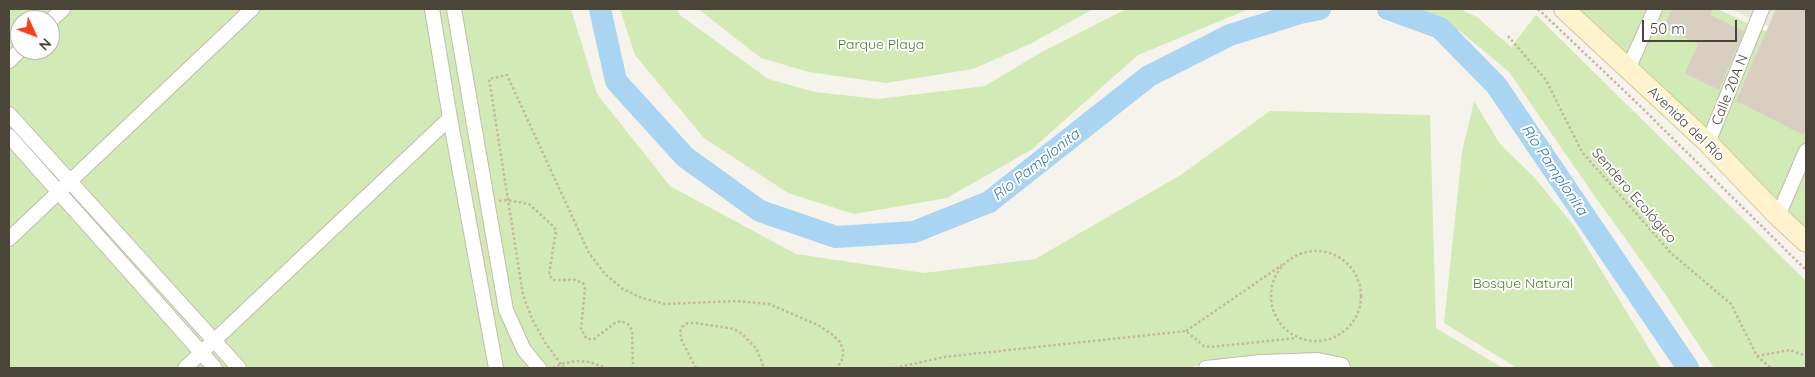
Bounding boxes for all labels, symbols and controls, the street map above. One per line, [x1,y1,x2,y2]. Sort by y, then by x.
north arrow [10,10,60,60]
scale bar [1645,10,1740,42]
text: 50 m [1650,19,1685,38]
text: N [35,35,55,54]
park label: Parque Playa [838,37,924,53]
street label: Calle 20A N [1708,52,1752,128]
street label: Avenida del Río [1644,83,1728,165]
water label: Río Pamplonita [1517,121,1591,219]
water label: Río Pamplonita [989,125,1083,205]
street label: Sendero Ecológico [1588,145,1680,247]
park label: Bosque Natural [1473,276,1573,292]

